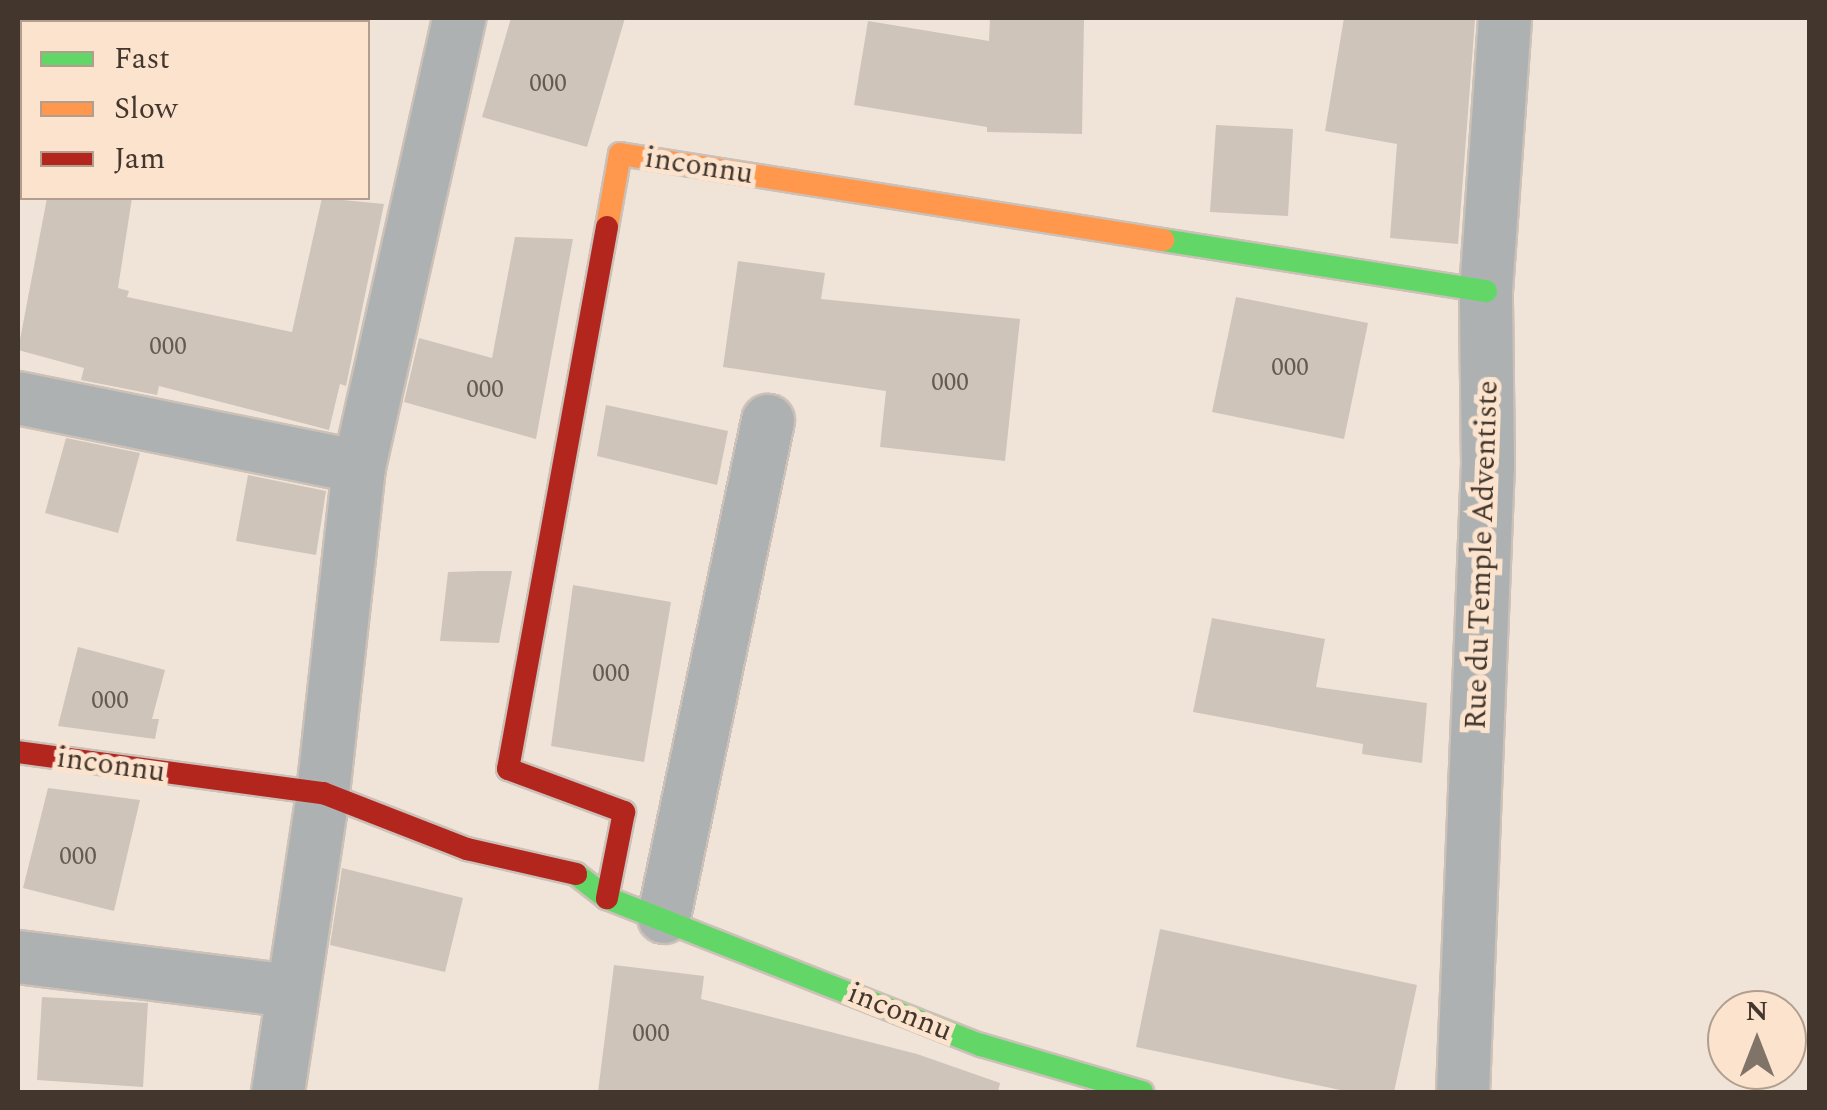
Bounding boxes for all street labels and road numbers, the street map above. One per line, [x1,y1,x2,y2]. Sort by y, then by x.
street label: inconnu [642,140,756,192]
street label: Rue du Temple Adventiste [1458,380,1506,730]
street label: inconnu [54,740,168,790]
street label: inconnu [843,975,957,1049]

